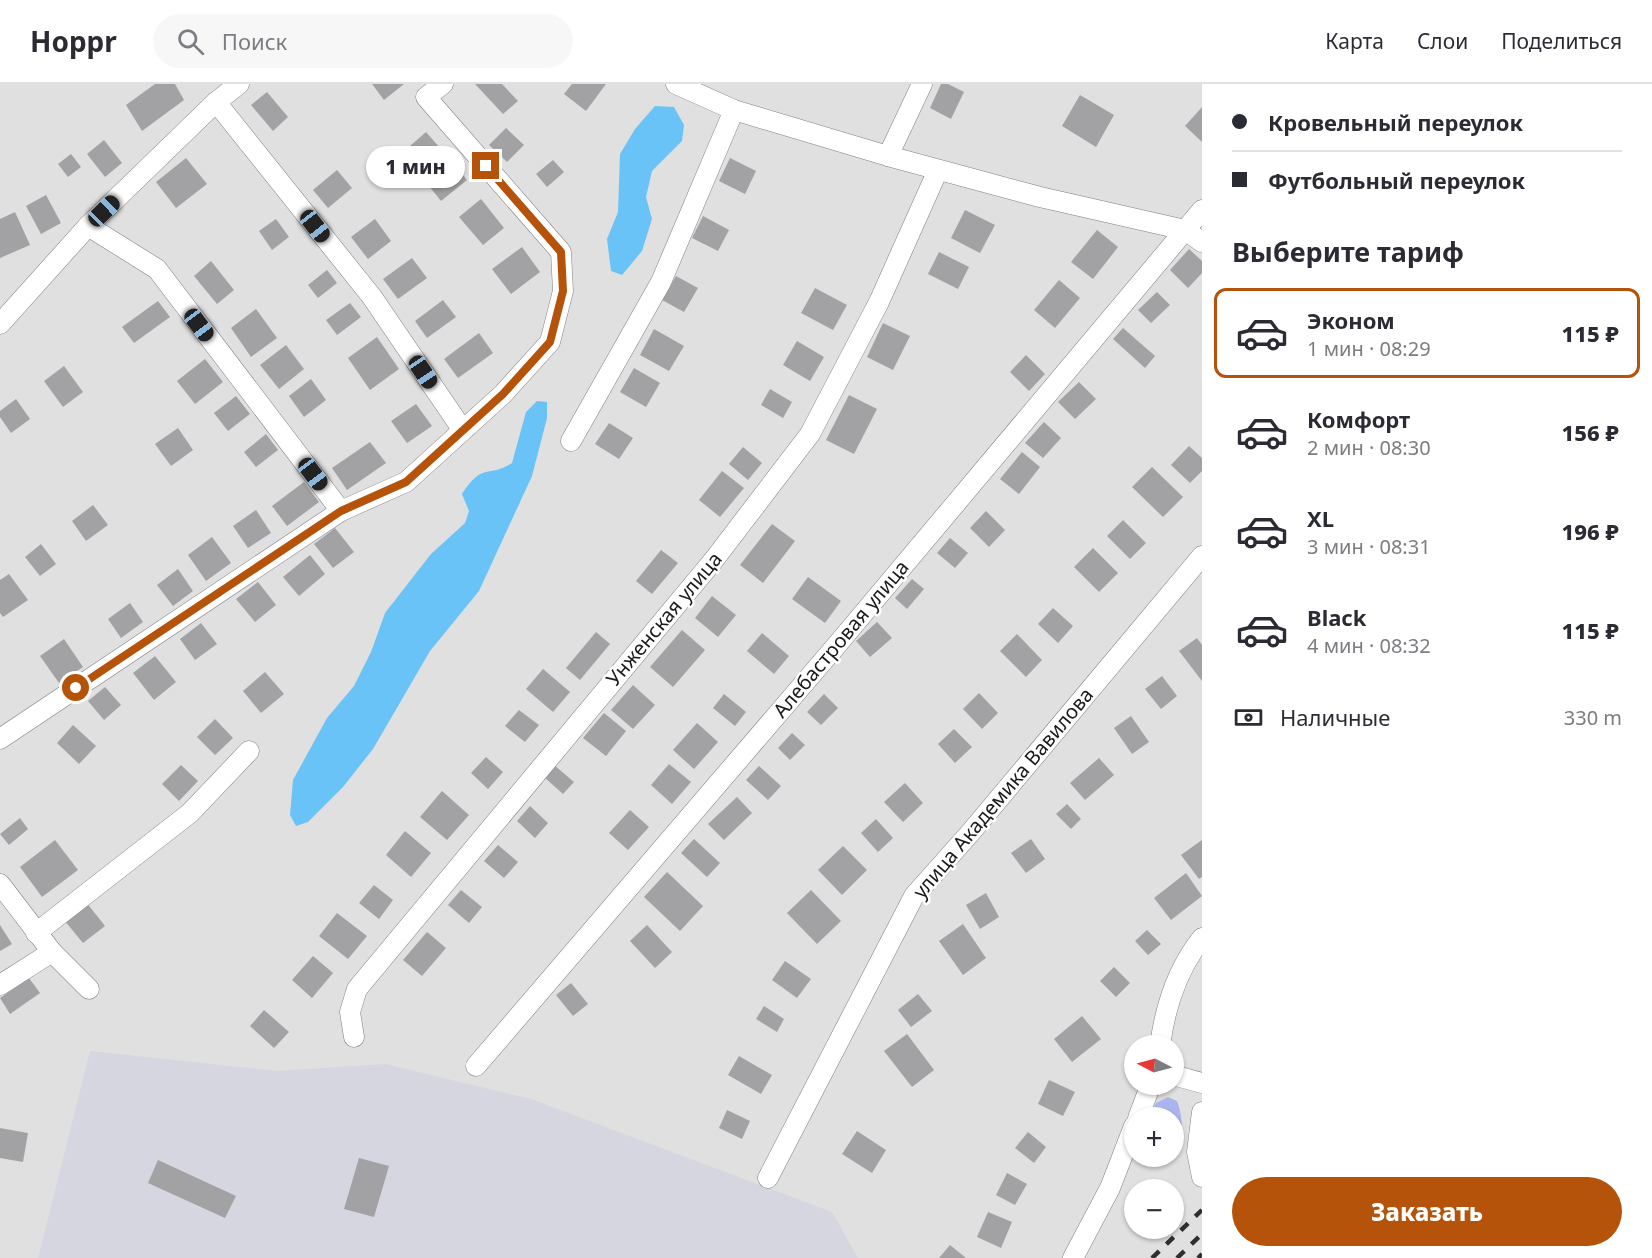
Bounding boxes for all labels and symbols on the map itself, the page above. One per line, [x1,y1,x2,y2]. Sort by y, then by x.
callout: 1 мин [366,145,465,187]
route end [472,152,499,179]
car [85,192,123,230]
car [297,206,333,246]
car [181,305,217,345]
car [405,352,441,392]
car [295,454,331,494]
street label: Унженская улица [600,546,728,691]
street label: Алебастровая улица [767,554,914,723]
route start [62,674,89,701]
street label: улица Академика Вавилова [906,682,1099,904]
north arrow [1124,1035,1184,1095]

